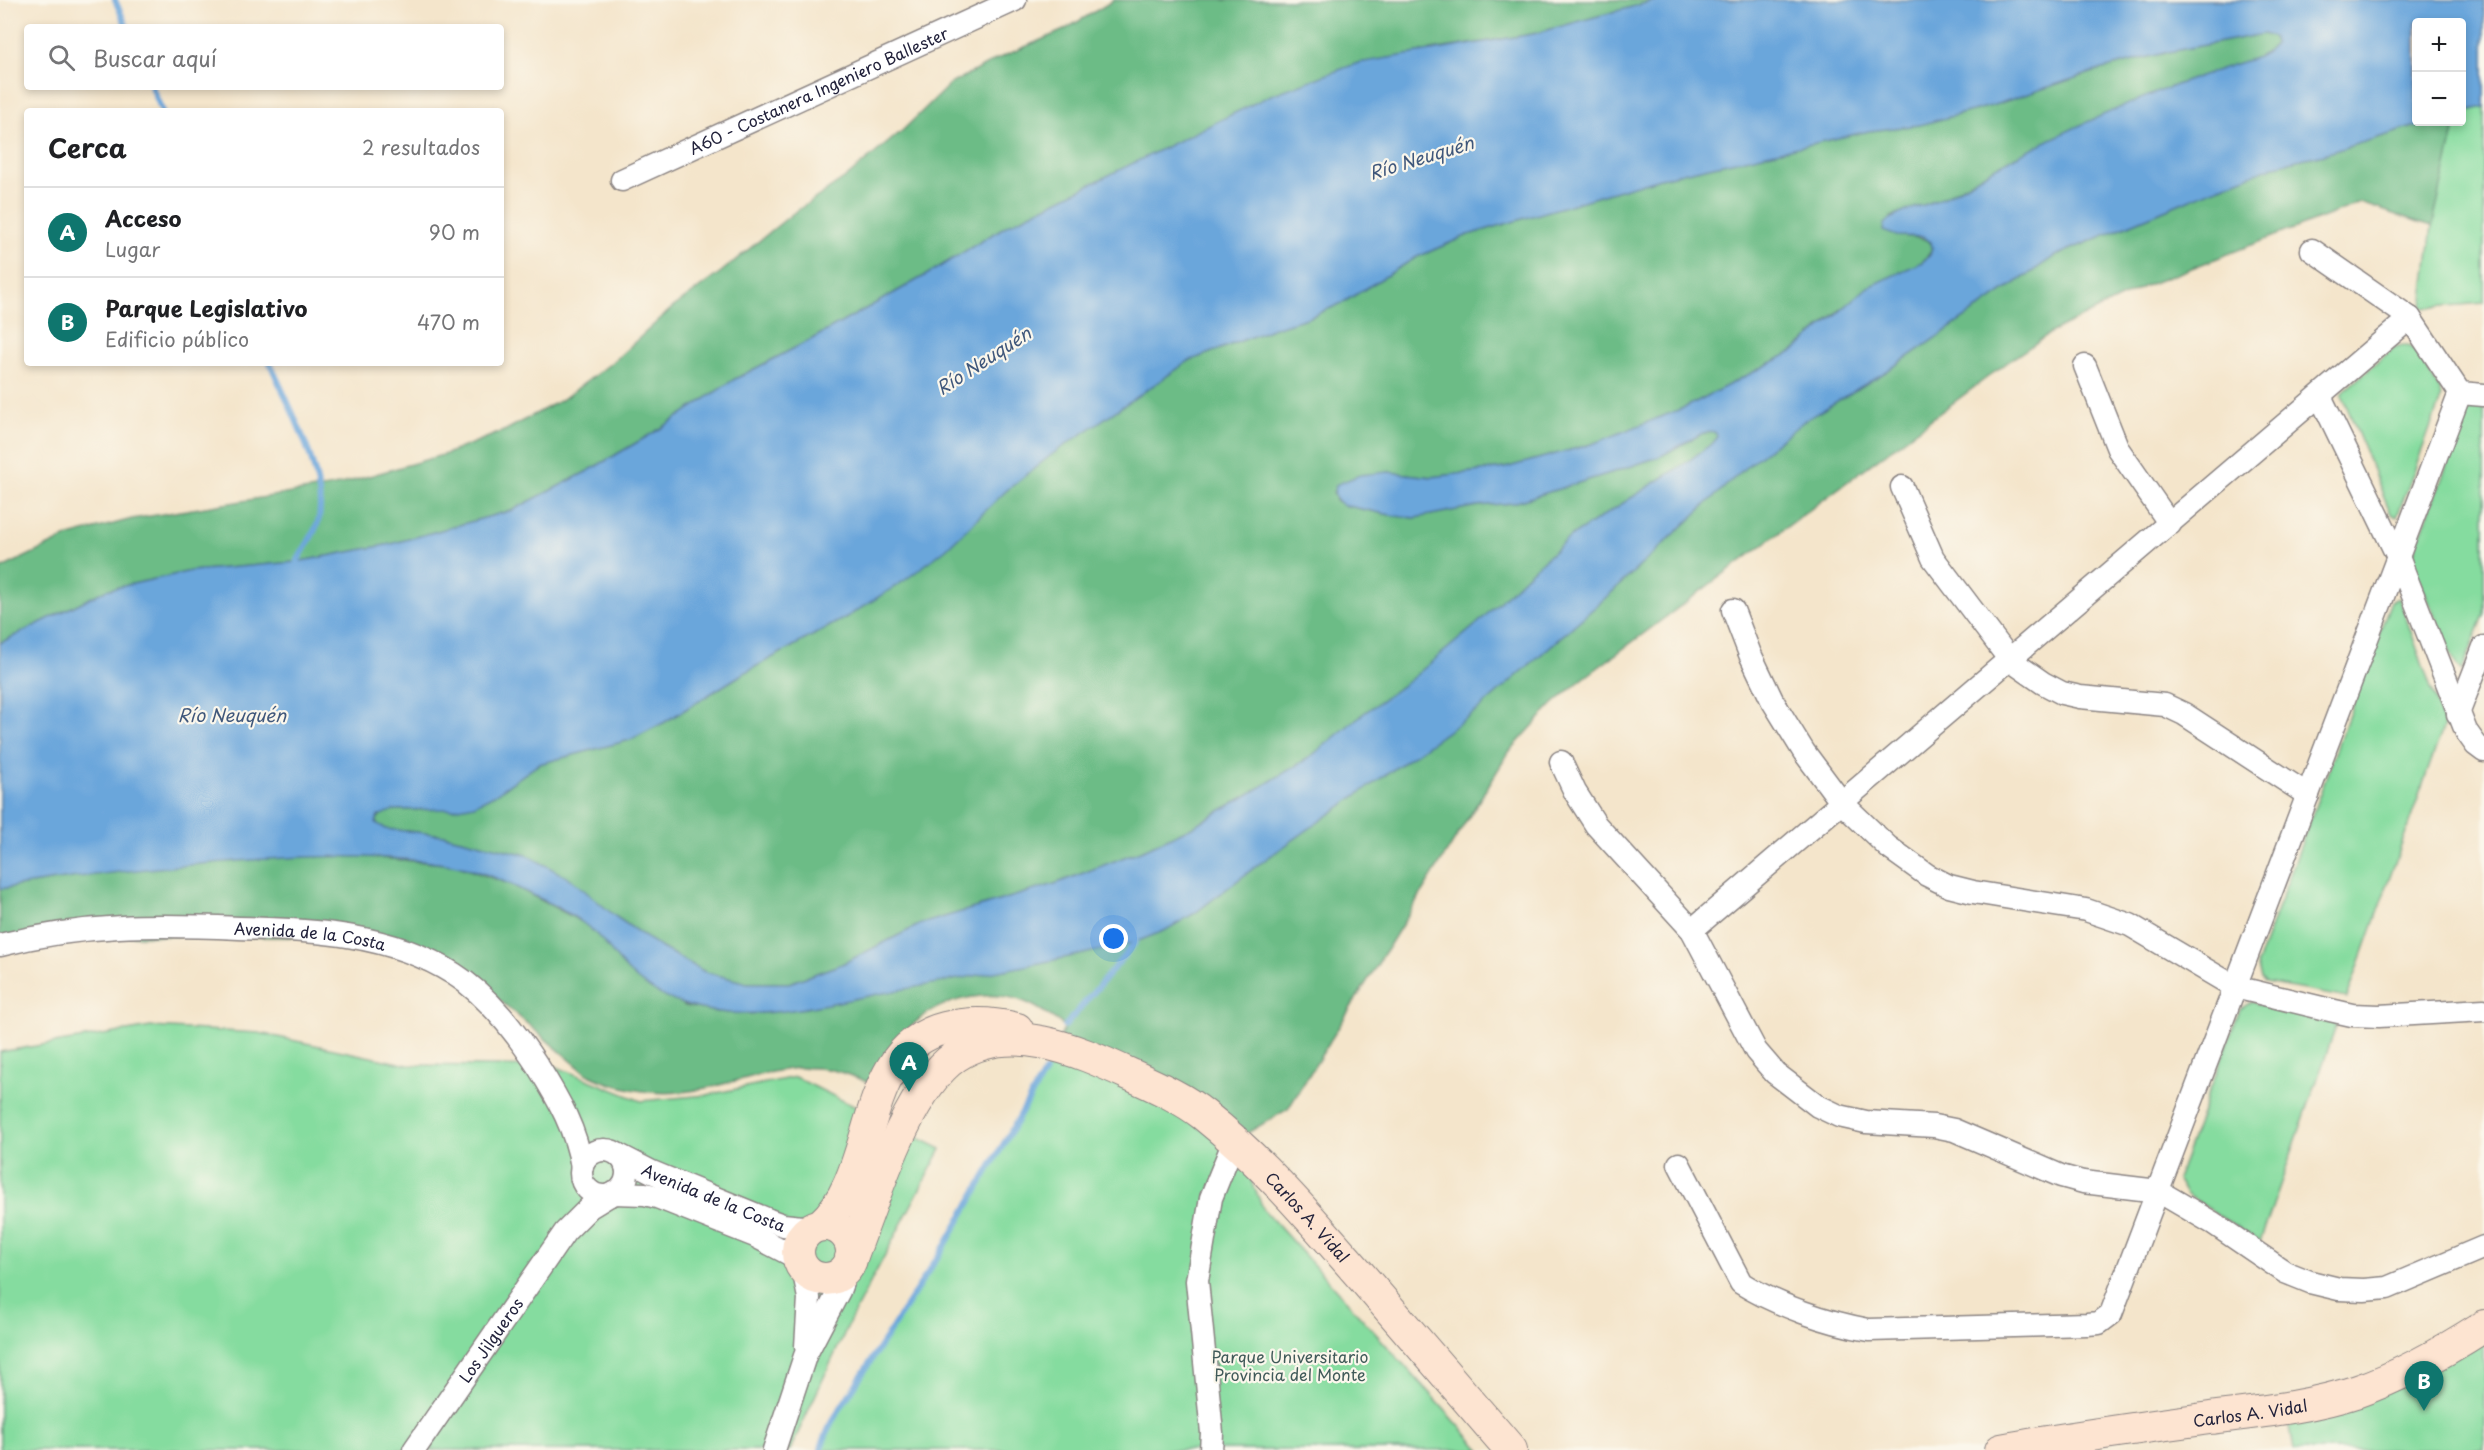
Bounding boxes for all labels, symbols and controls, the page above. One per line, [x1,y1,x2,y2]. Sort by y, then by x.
map controls [2412,18,2466,126]
button: + [2412,18,2466,72]
street label: A60 - Costanera Ingeniero Ballester [685,20,952,160]
search box [24,24,504,90]
icon: search [45,41,78,74]
text: Buscar aquí [93,41,217,74]
button: − [2412,72,2466,126]
text: Cerca [48,128,127,167]
water label: Río Neuquén [1365,128,1478,186]
text: 2 resultados [362,132,480,162]
text: Acceso [105,201,182,234]
text: A [60,217,75,247]
text: 90 m [429,217,480,247]
text: Lugar [105,234,160,264]
text: Parque Legislativo [105,291,308,324]
text: B [61,307,74,337]
text: 470 m [417,307,480,337]
water label: Río Neuquén [930,319,1036,401]
text: Edificio público [105,324,249,354]
water label: Río Neuquén [178,701,287,728]
street label: Avenida de la Costa [234,916,389,956]
your location [1099,924,1128,953]
pin: A [890,1042,928,1092]
street label: Avenida de la Costa [638,1157,789,1237]
street label: Carlos A. Vidal [1260,1166,1356,1267]
street label: Los Jilgueros [452,1293,528,1387]
park label: Parque Universitario Provincia del Monte [1212,1344,1369,1386]
pin: B [2404,1362,2444,1411]
street label: Carlos A. Vidal [2191,1392,2309,1432]

